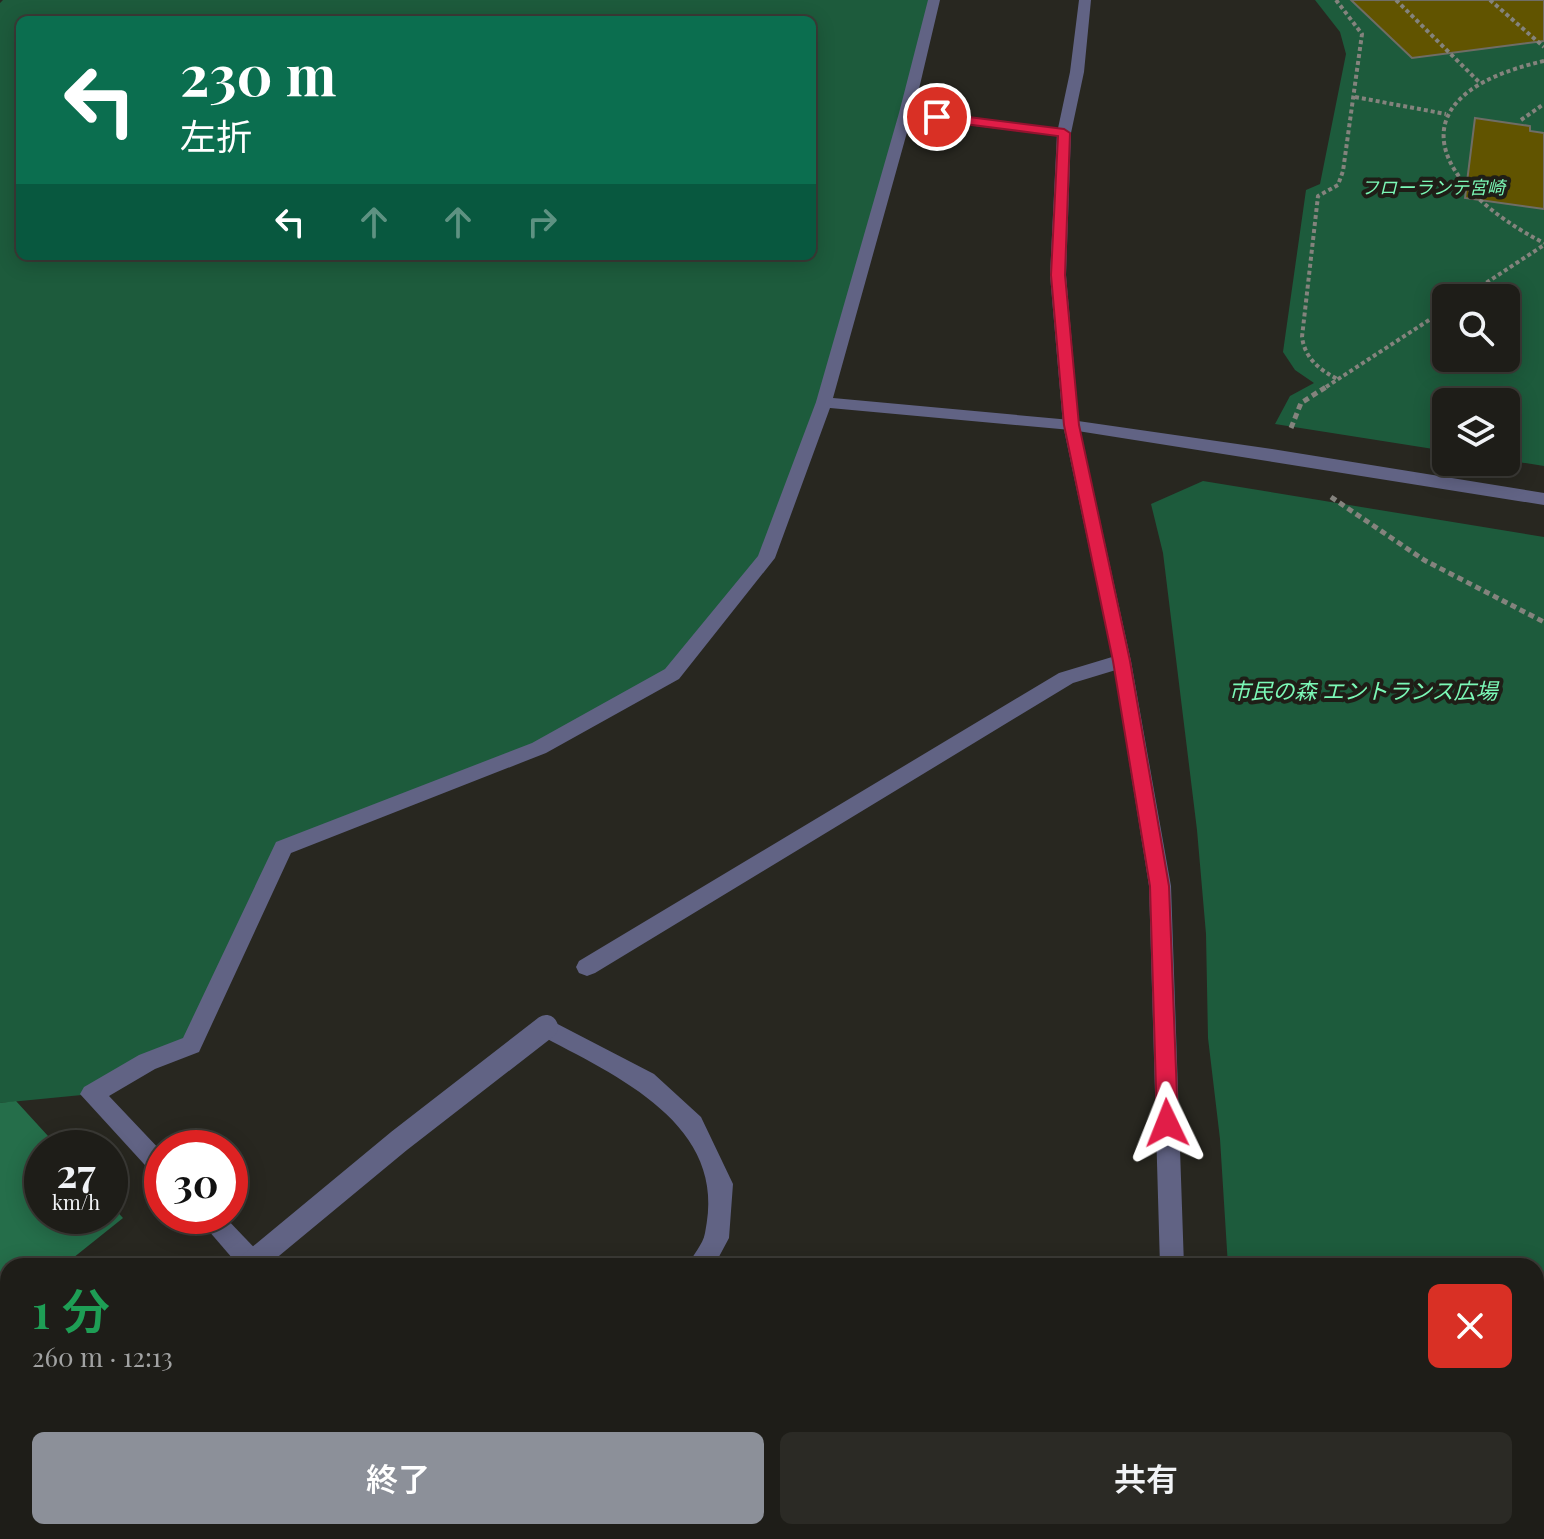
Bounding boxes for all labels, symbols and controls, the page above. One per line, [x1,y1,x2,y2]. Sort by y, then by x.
text: 230 m [180,36,336,111]
icon: left [48,48,152,152]
pin [903,83,971,151]
icon: arrive [915,95,959,139]
text: 左折 [180,111,252,159]
park label: フローランテ宮崎 [1361,175,1508,199]
icon: left [268,200,312,244]
icon: ahead [352,200,396,244]
icon: ahead [436,200,480,244]
icon: right [520,200,564,244]
map controls [1432,284,1520,476]
button: search [1432,284,1520,372]
button: layers [1432,388,1520,476]
park label: 市民の森 エントランス広場 [1228,675,1501,705]
position arrow [1125,1081,1209,1165]
speed limit sign: 30 [144,1130,248,1234]
text: 27 [56,1145,96,1198]
text: km/h [52,1188,100,1215]
text: 1 分 [32,1277,110,1341]
button: close [1428,1284,1512,1368]
text: 260 m · 12:13 [32,1339,173,1374]
button: 終了 [32,1432,764,1524]
button: 共有 [780,1432,1512,1524]

